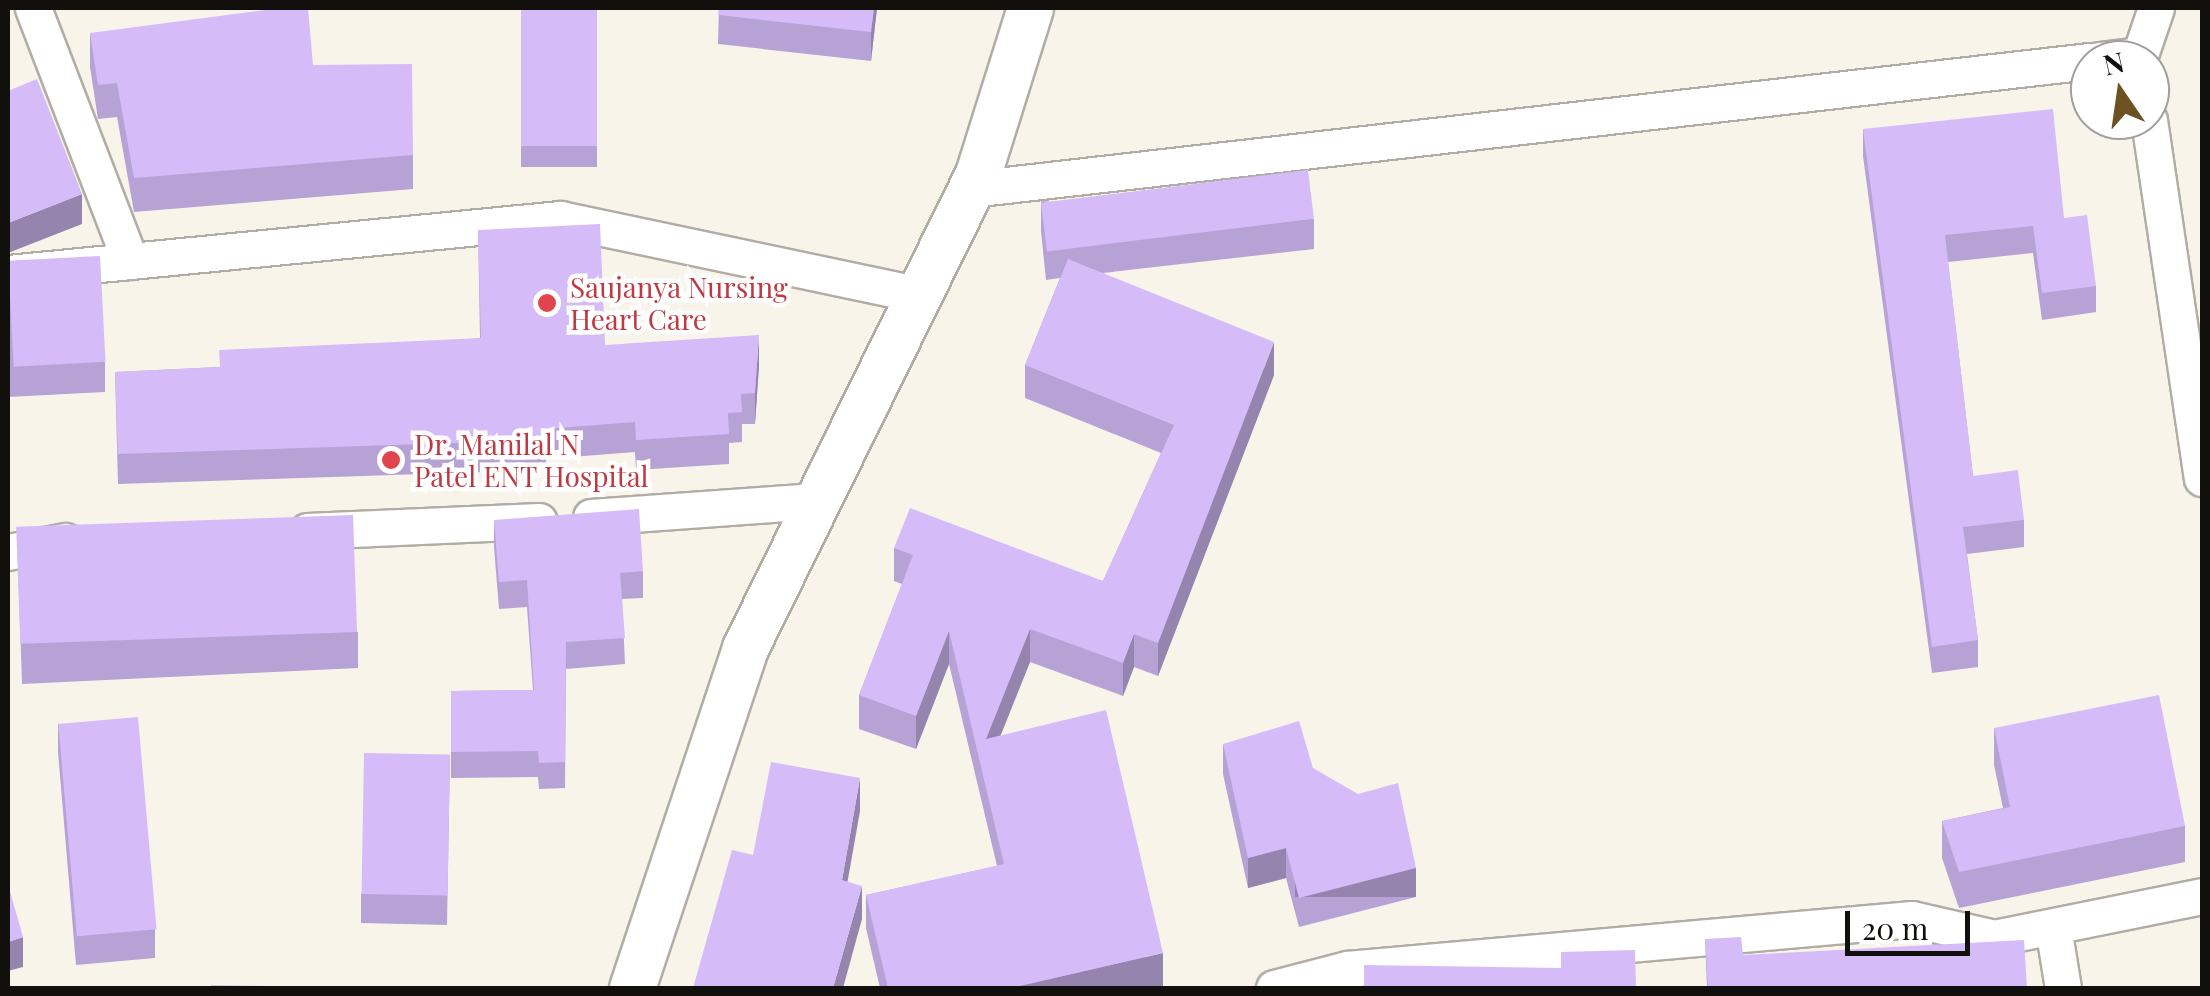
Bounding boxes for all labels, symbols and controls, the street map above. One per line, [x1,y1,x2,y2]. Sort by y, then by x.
north arrow [2070,40,2170,140]
text: N [2100,42,2128,83]
place label: Saujanya Nursing Heart Care [570,270,788,336]
marker: Saujanya Nursing Heart Care [534,290,560,316]
place label: Dr. Manilal N Patel ENT Hospital [414,427,649,493]
marker: Dr. Manilal N Patel ENT Hospital [378,447,404,473]
scale bar [1850,891,1975,953]
text: 20 m [1862,908,1928,948]

